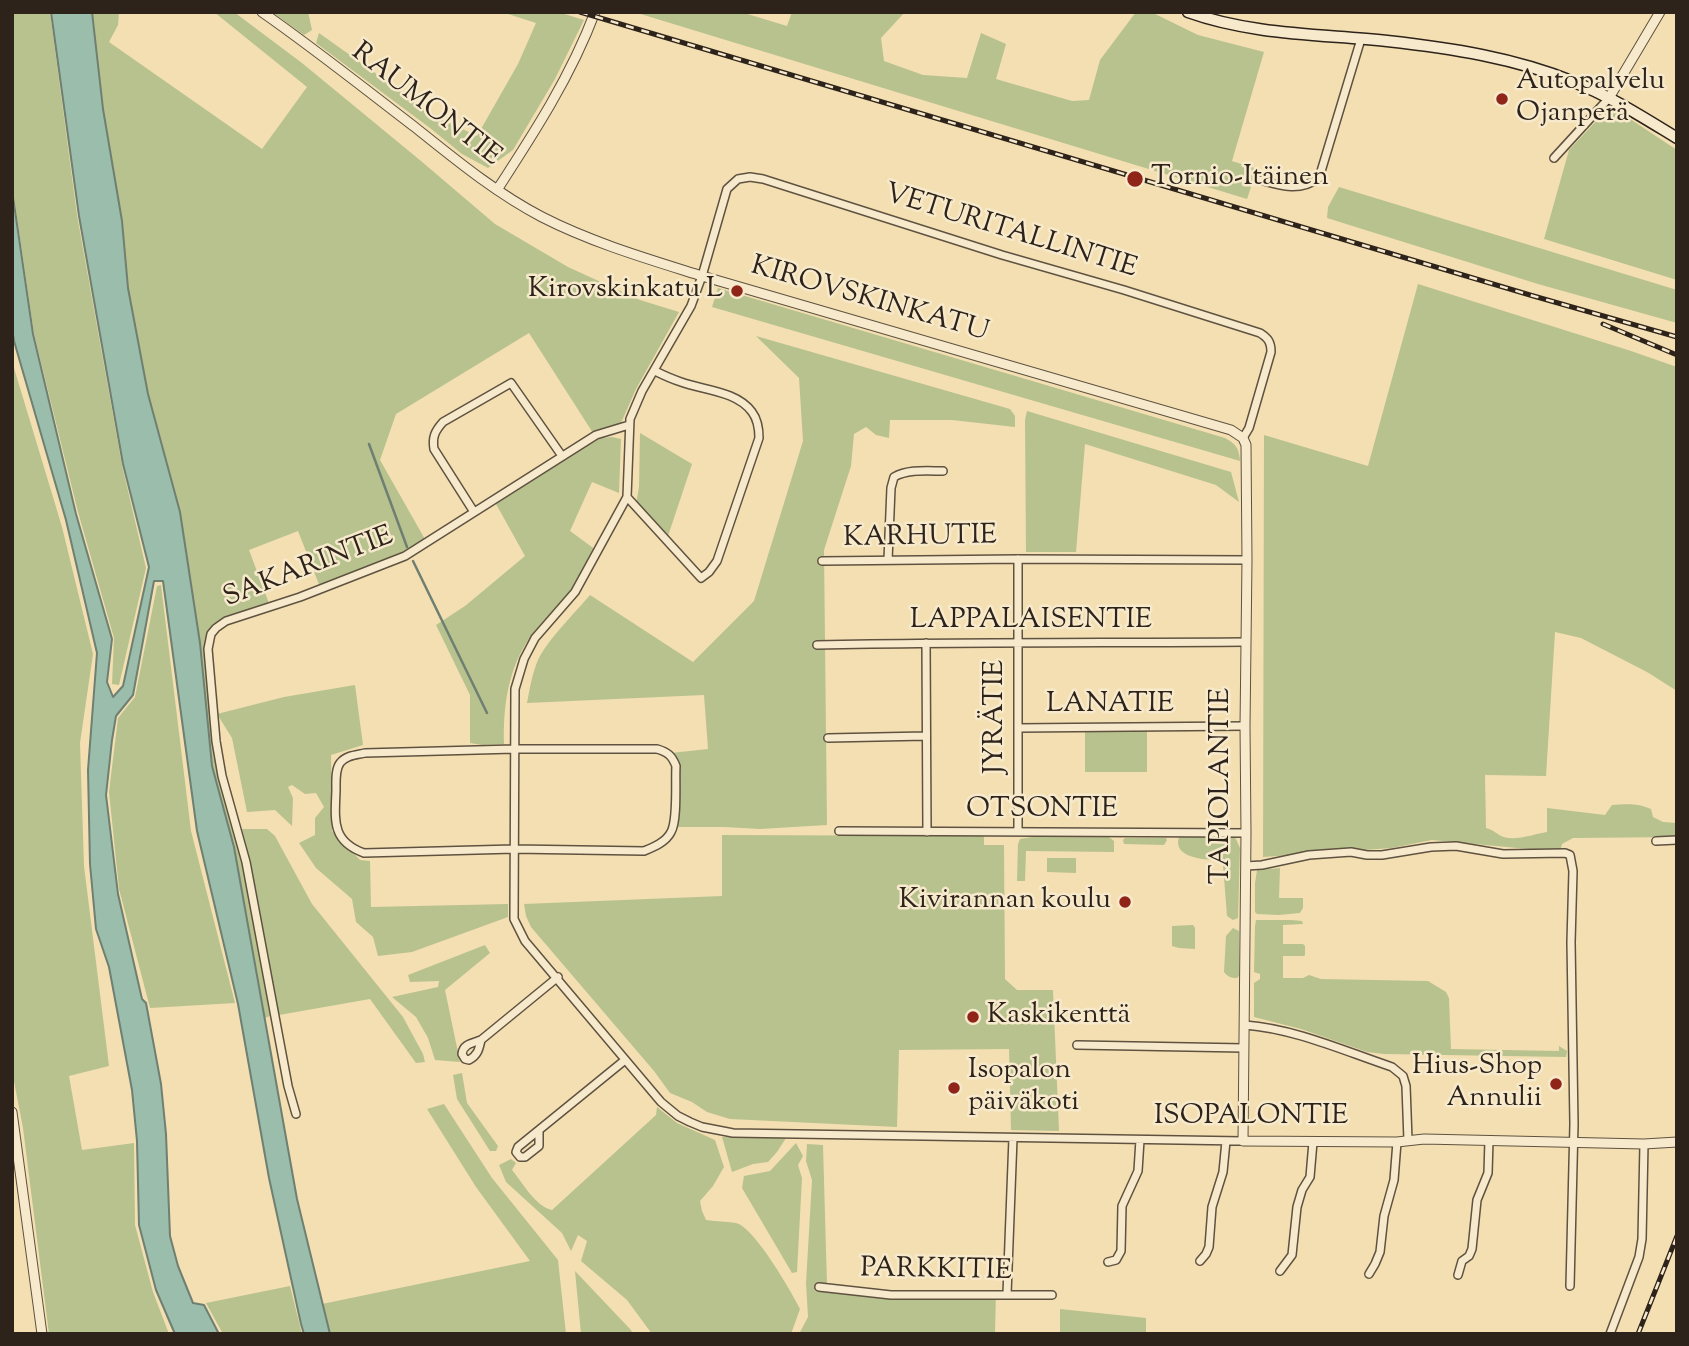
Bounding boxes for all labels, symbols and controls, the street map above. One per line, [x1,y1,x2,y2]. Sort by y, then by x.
street label: RAUMONTIE [343,37,507,175]
place label: Autopalvelu Ojanperä [1516,66,1665,132]
marker: Autopalvelu Ojanperä [1494,91,1510,107]
place label: Tornio-Itäinen [1151,162,1329,196]
marker: Tornio-Itäinen [1125,169,1145,189]
street label: VETURITALLINTIE [880,179,1140,287]
street label: KIROVSKINKATU [746,251,992,351]
place label: Kirovskinkatu L [528,274,723,308]
marker: Kirovskinkatu L [729,283,745,299]
street label: SAKARINTIE [219,521,399,617]
street label: KARHUTIE [843,521,997,557]
street label: LAPPALAISENTIE [910,605,1152,639]
street label: JYRÄTIE [980,660,1014,774]
street label: TAPIOLANTIE [1206,688,1240,884]
street label: LANATIE [1046,689,1174,723]
street label: OTSONTIE [966,794,1118,828]
place label: Kivirannan koulu [899,885,1111,919]
marker: Kivirannan koulu [1117,894,1133,910]
place label: Kaskikenttä [987,1000,1130,1034]
marker: Kaskikenttä [965,1009,981,1025]
place label: Hius-Shop Annulii [1412,1051,1542,1117]
place label: Isopalon päiväkoti [968,1055,1079,1121]
marker: Hius-Shop Annulii [1548,1076,1564,1092]
marker: Isopalon päiväkoti [946,1080,962,1096]
street label: ISOPALONTIE [1154,1101,1348,1135]
street label: PARKKITIE [860,1254,1012,1290]

